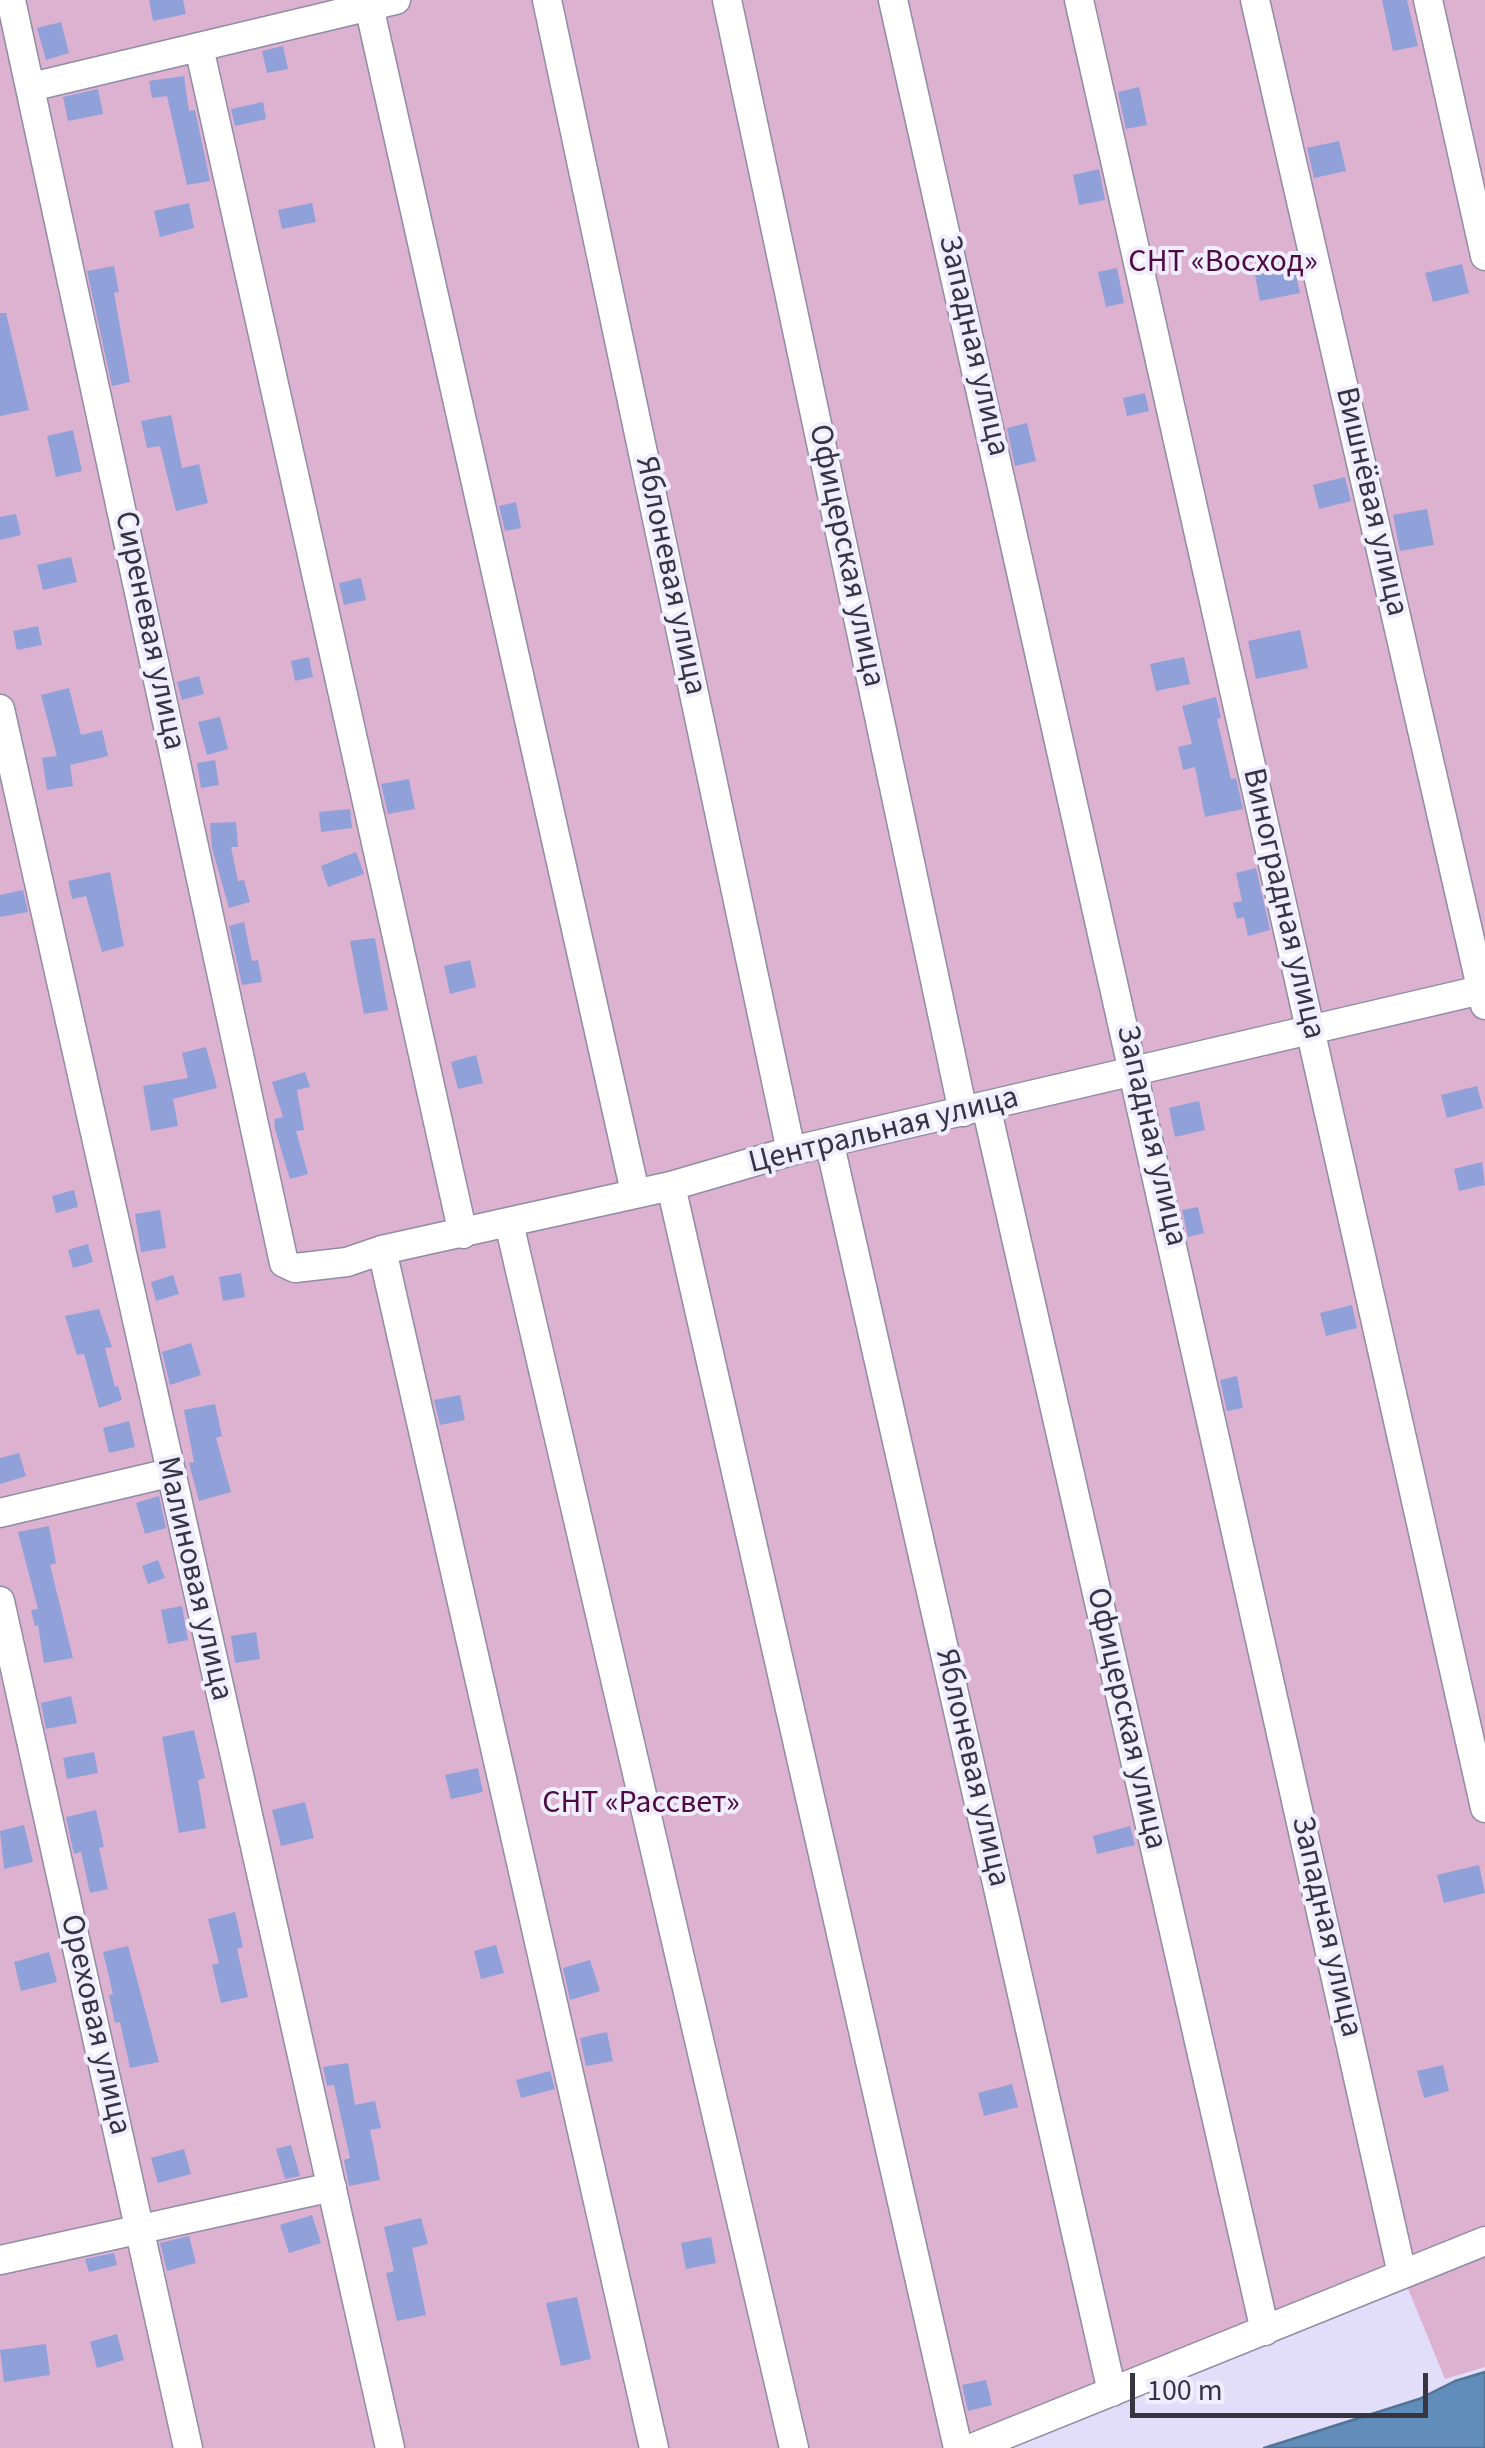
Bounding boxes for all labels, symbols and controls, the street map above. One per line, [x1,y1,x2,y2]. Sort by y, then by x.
street label: Западная улица [928,232,1016,460]
park label: СНТ «Восход» [1128,245,1318,283]
street label: Вишнёвая улица [1325,384,1415,620]
street label: Офицерская улица [798,421,892,691]
street label: Яблоневая улица [625,453,713,699]
street label: Сиреневая улица [104,508,192,754]
street label: Виноградная улица [1232,765,1332,1043]
street label: Западная улица [1106,1022,1194,1250]
street label: Центральная улица [745,1080,1023,1184]
street label: Малиновая улица [146,1453,240,1705]
street label: Офицерская улица [1076,1584,1174,1854]
street label: Яблоневая улица [925,1645,1017,1891]
park label: СНТ «Рассвет» [542,1786,740,1824]
street label: Западная улица [1281,1813,1369,2041]
street label: Ореховая улица [50,1911,138,2139]
scale bar [1135,2353,1432,2415]
text: 100 m [1147,2369,1223,2412]

